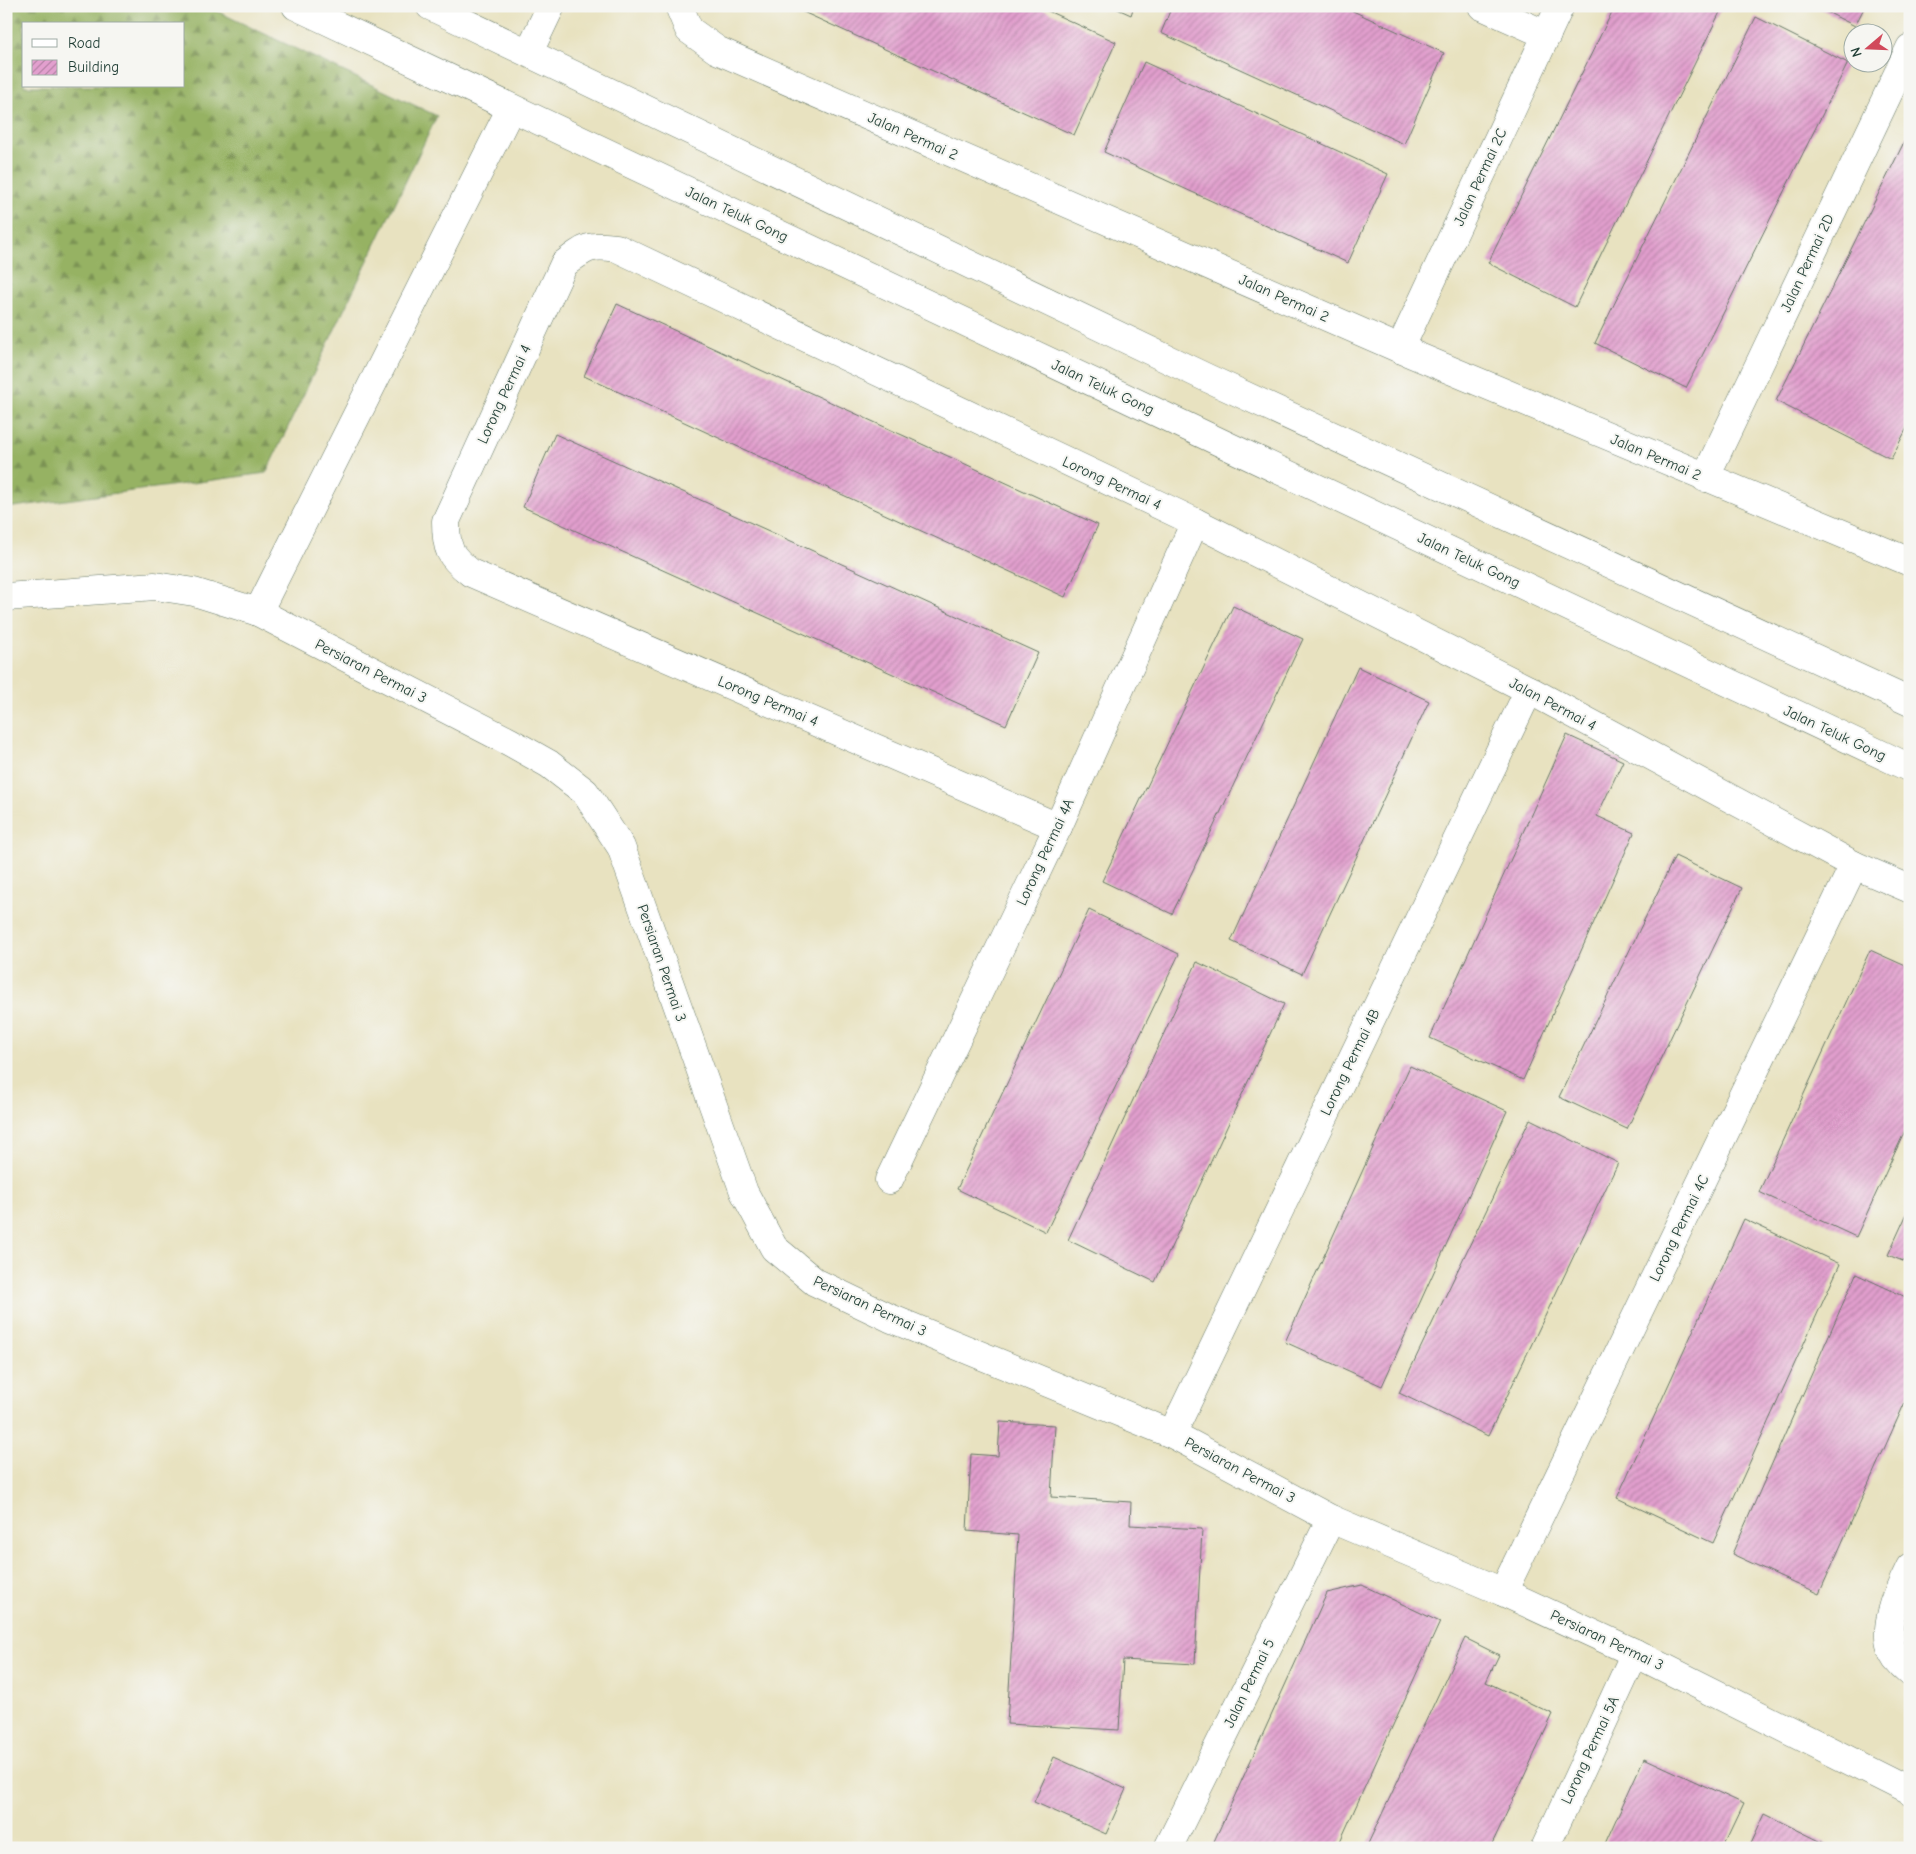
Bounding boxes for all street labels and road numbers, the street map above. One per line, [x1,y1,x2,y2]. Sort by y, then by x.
street label: Jalan Permai 2 [865,108,961,164]
street label: Jalan Permai 2C [1449,125,1511,229]
street label: Jalan Teluk Gong [683,182,791,246]
street label: Jalan Permai 2D [1776,211,1838,315]
street label: Jalan Permai 2 [1236,270,1332,326]
street label: Lorong Permai 4 [473,342,535,446]
street label: Jalan Teluk Gong [1049,355,1157,419]
street label: Jalan Permai 2 [1608,430,1704,484]
street label: Lorong Permai 4 [1060,452,1164,514]
street label: Jalan Teluk Gong [1415,528,1523,592]
street label: Persiaran Permai 3 [312,635,430,707]
street label: Lorong Permai 4 [715,672,821,730]
street label: Jalan Permai 4 [1506,674,1600,734]
street label: Jalan Teluk Gong [1781,701,1889,765]
street label: Lorong Permai 4A [1012,795,1078,908]
street label: Persiaran Permai 3 [634,902,690,1024]
street label: Lorong Permai 4B [1316,1006,1384,1118]
street label: Lorong Permai 4C [1645,1172,1713,1284]
street label: Persiaran Permai 3 [811,1272,929,1340]
street label: Persiaran Permai 3 [1182,1433,1298,1507]
street label: Persiaran Permai 3 [1548,1606,1666,1674]
street label: Jalan Permai 5 [1220,1636,1278,1730]
street label: Lorong Permai 5A [1557,1693,1623,1807]

